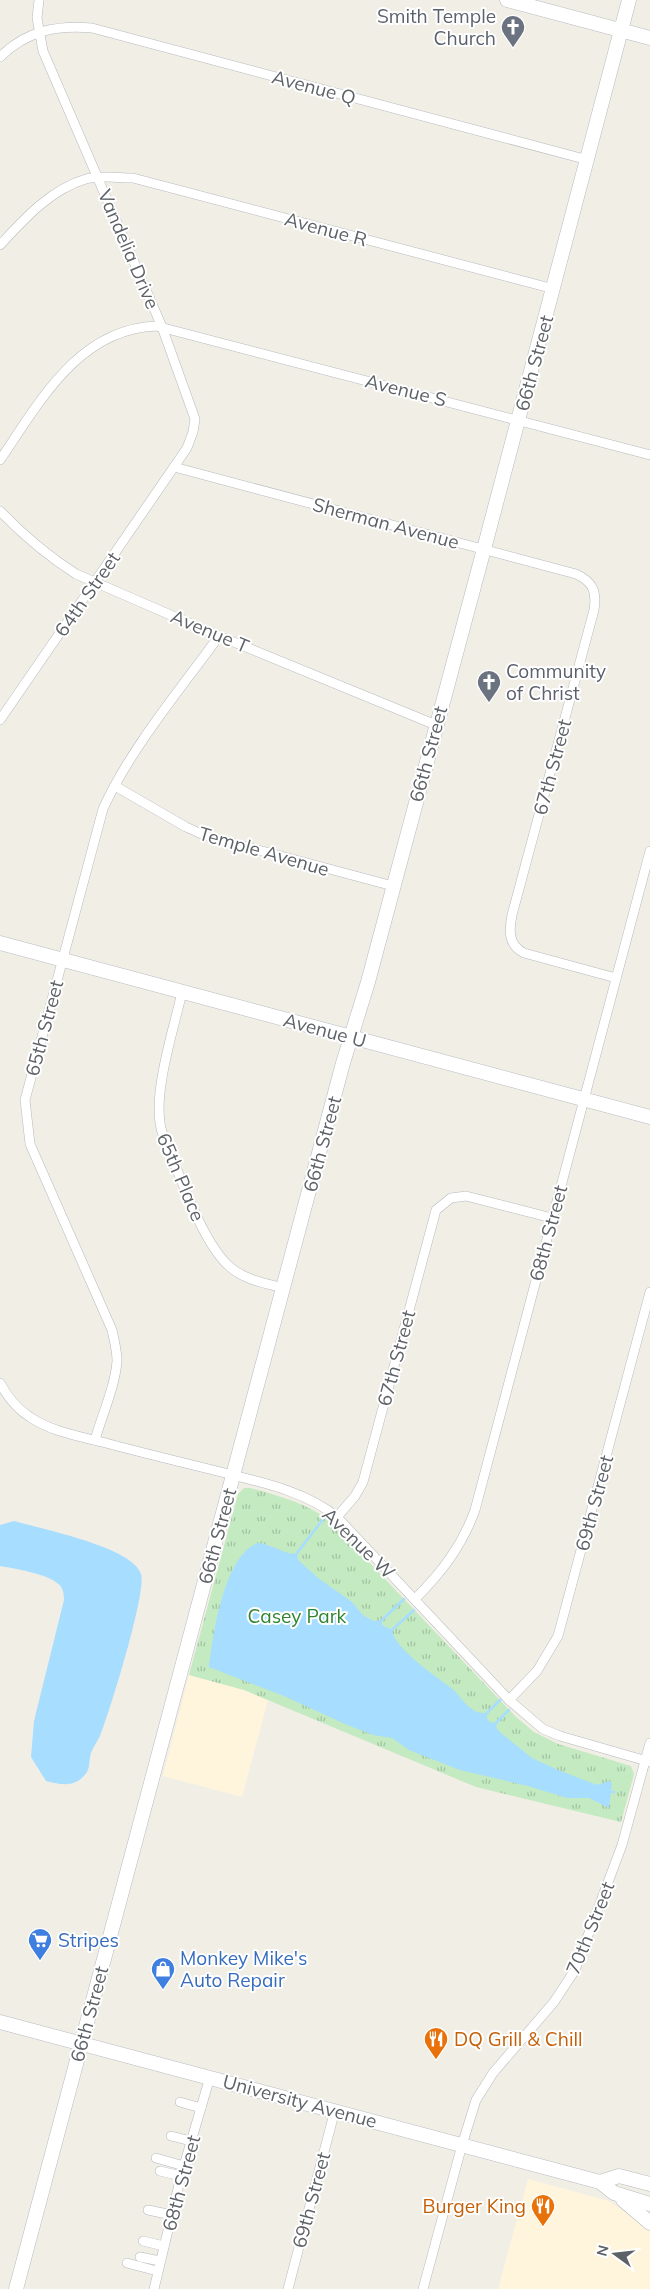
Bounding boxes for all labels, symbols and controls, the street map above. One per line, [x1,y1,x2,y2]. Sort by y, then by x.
place label: Smith Temple Church [377,4,496,50]
church icon: Smith Temple Church [500,14,526,48]
street label: Avenue Q [269,64,359,110]
street label: Vandelia Drive [93,186,165,312]
street label: Avenue R [282,207,370,251]
street label: 66th Street [510,312,558,413]
street label: Avenue S [363,368,449,412]
street label: Sherman Avenue [310,492,462,554]
street label: 64th Street [49,547,125,641]
street label: Avenue T [167,604,253,658]
place label: Community of Christ [506,659,606,705]
church icon: Community of Christ [476,669,502,703]
street label: 66th Street [404,703,452,804]
street label: 67th Street [528,716,576,817]
street label: Temple Avenue [196,821,332,881]
street label: 65th Street [20,977,68,1078]
street label: Avenue U [281,1007,369,1053]
street label: 66th Street [298,1093,346,1194]
street label: 65th Place [152,1129,210,1225]
street label: 68th Street [524,1182,572,1283]
street label: 67th Street [372,1307,420,1408]
street label: 69th Street [570,1452,618,1553]
street label: 66th Street [193,1485,241,1586]
street label: Avenue W [317,1502,401,1584]
park label: Casey Park [248,1604,347,1628]
street label: 70th Street [561,1878,620,1978]
supermarket icon: Stripes [27,1927,53,1961]
place label: Stripes [58,1928,119,1952]
place label: Monkey Mike's Auto Repair [180,1946,307,1992]
shop icon: Monkey Mike's Auto Repair [150,1956,176,1990]
street label: 66th Street [65,1963,113,2064]
restaurant icon: DQ Grill & Chill [423,2026,449,2060]
place label: DQ Grill & Chill [454,2027,583,2051]
street label: University Avenue [220,2069,380,2133]
street label: 68th Street [157,2132,205,2233]
street label: 69th Street [287,2149,335,2250]
restaurant icon: Burger King [530,2193,556,2227]
place label: Burger King [423,2194,526,2218]
north arrow [590,2229,640,2279]
text: N [592,2243,613,2258]

